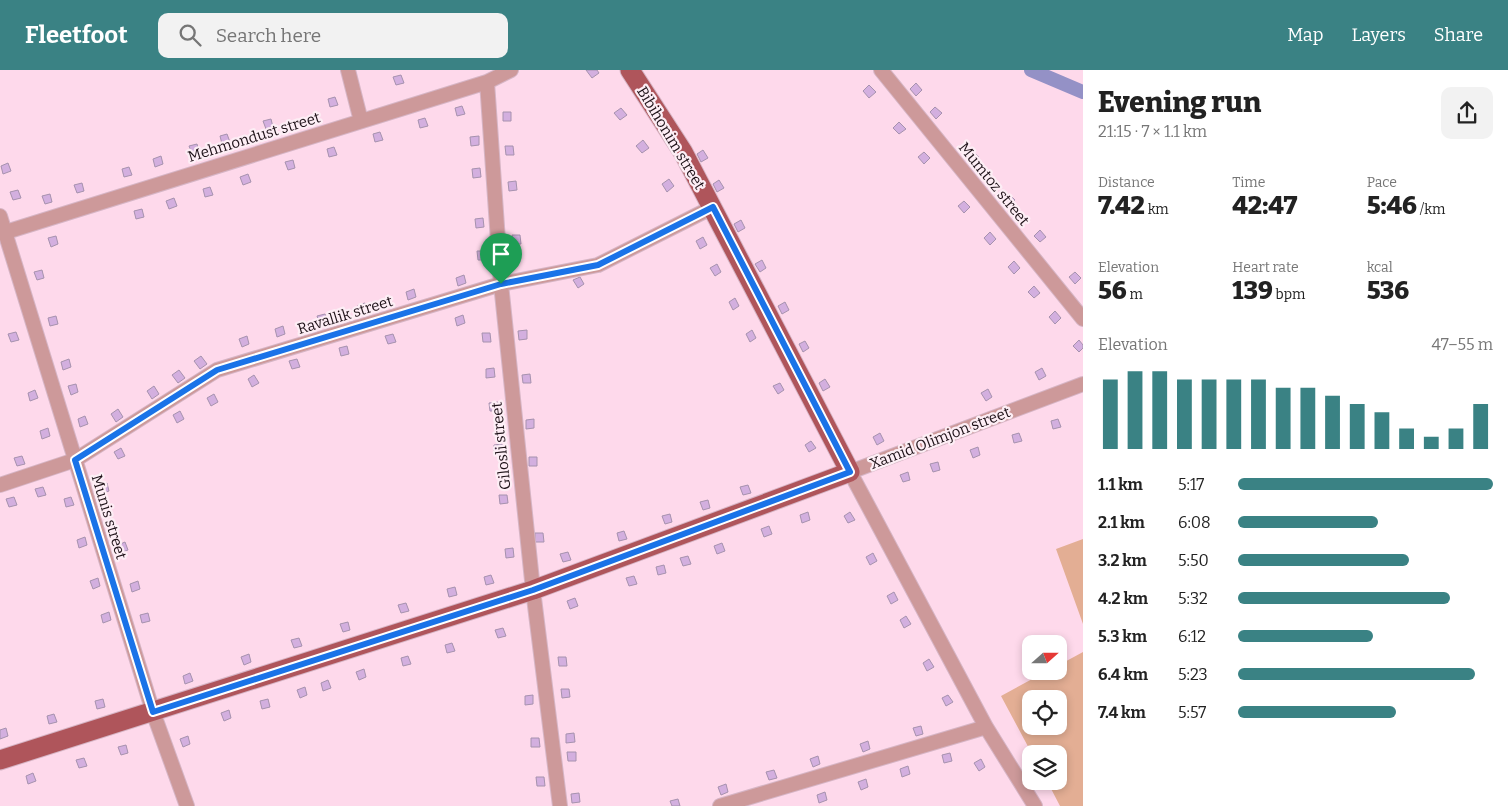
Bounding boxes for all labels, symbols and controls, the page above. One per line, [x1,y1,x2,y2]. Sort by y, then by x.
search box [158,13,508,58]
text: Fleetfoot [25,21,128,49]
icon: search [176,21,204,49]
text: Search here [216,24,321,47]
text: Map [1287,24,1323,46]
text: Layers [1351,24,1406,46]
text: Share [1434,24,1483,46]
street label: Bibihonim street [633,83,709,193]
text: Evening run [1098,86,1261,119]
button: share [1441,87,1493,139]
street label: Mehmondust street [186,108,323,166]
text: 21:15 · 7 × 1.1 km [1098,122,1207,141]
street label: Mumtoz street [955,139,1033,230]
text: Distance [1098,174,1155,191]
text: Time [1232,174,1265,191]
text: Pace [1367,174,1397,191]
text: 7.42 [1098,191,1145,221]
text: 42:47 [1232,191,1297,221]
text: 5:46 [1367,191,1417,221]
text: km [1145,201,1169,218]
text: /km [1417,201,1445,218]
pin [480,233,522,284]
icon: arrive [487,240,515,268]
text: Elevation [1098,259,1159,276]
text: Heart rate [1232,259,1299,276]
text: kcal [1367,259,1393,276]
text: 56 [1098,276,1127,306]
text: 139 [1232,276,1273,306]
text: 536 [1367,276,1409,306]
text: m [1127,286,1143,303]
text: bpm [1273,286,1305,303]
street label: Ravallik street [295,292,395,338]
text: Elevation [1098,335,1168,354]
text: 47–55 m [1432,335,1493,354]
street label: Gilosli street [487,401,515,491]
street label: Xamid Olimjon street [867,403,1013,473]
street label: Munis street [88,473,131,562]
text: 1.1 km [1098,475,1143,494]
text: 5:17 [1178,475,1204,494]
text: 2.1 km [1098,513,1145,532]
text: 6:08 [1178,513,1211,532]
text: 3.2 km [1098,551,1147,570]
text: 5:50 [1178,551,1209,570]
text: 4.2 km [1098,589,1148,608]
text: 5:32 [1178,589,1208,608]
text: 5.3 km [1098,627,1147,646]
text: 6:12 [1178,627,1206,646]
north arrow [1022,635,1068,680]
map controls [1022,635,1067,790]
text: 6.4 km [1098,665,1148,684]
text: 5:23 [1178,665,1208,684]
button: locate [1022,690,1067,735]
text: 7.4 km [1098,703,1146,722]
text: 5:57 [1178,703,1206,722]
button: layers [1022,745,1067,790]

